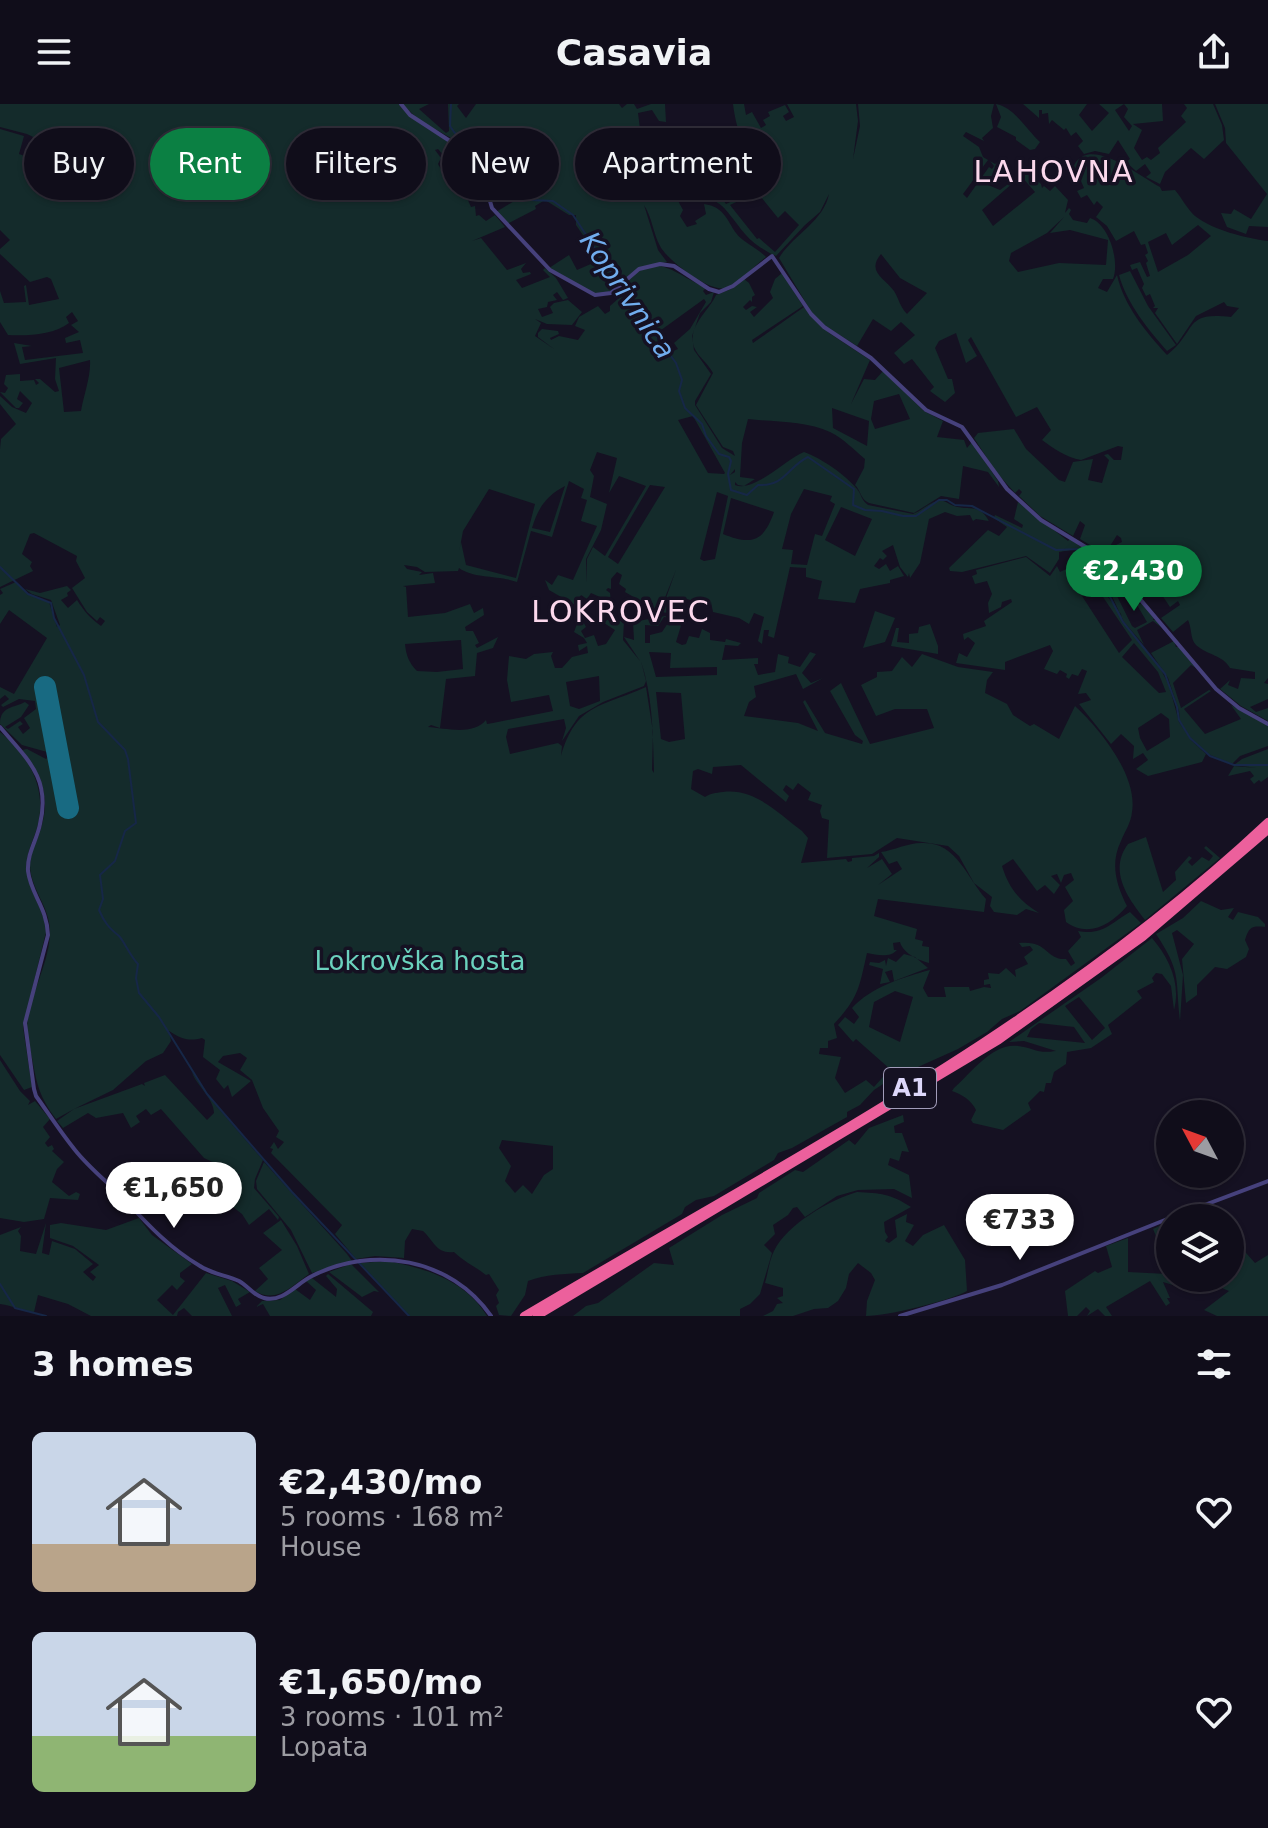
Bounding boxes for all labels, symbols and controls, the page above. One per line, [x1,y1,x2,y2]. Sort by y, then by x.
icon: menu [32,30,76,74]
icon: share [1192,30,1236,74]
text: Casavia [556,32,712,73]
chip: Buy [24,128,134,200]
chip: Rent [150,128,270,200]
chip: Filters [286,128,426,200]
chip: New [442,128,559,200]
chip: Apartment [575,128,781,200]
district label: LAHOVNA [973,154,1135,189]
water label: Koprivnica [573,225,682,365]
pin: €2,430 [1069,545,1199,613]
text: €2,430 [1084,556,1184,586]
district label: LOKROVEC [531,594,711,629]
park label: Lokrovška hosta [315,946,525,976]
road number: A1 [884,1068,936,1108]
north arrow [1156,1100,1244,1188]
map controls [1156,1100,1244,1292]
pin: €1,650 [109,1162,239,1230]
text: €1,650 [124,1173,224,1203]
pin: €733 [973,1194,1067,1262]
button: layers [1156,1204,1244,1292]
text: €733 [984,1205,1056,1235]
icon: filters [1192,1342,1236,1386]
text: 3 homes [32,1344,194,1384]
text: €2,430/mo [280,1462,482,1502]
icon: home [96,1464,192,1560]
icon: heart [1192,1490,1236,1534]
text: 5 rooms · 168 m² [280,1502,504,1532]
text: House [280,1532,361,1562]
text: €1,650/mo [280,1662,482,1702]
icon: home [96,1664,192,1760]
icon: heart [1192,1690,1236,1734]
text: 3 rooms · 101 m² [280,1702,504,1732]
text: Lopata [280,1732,369,1762]

